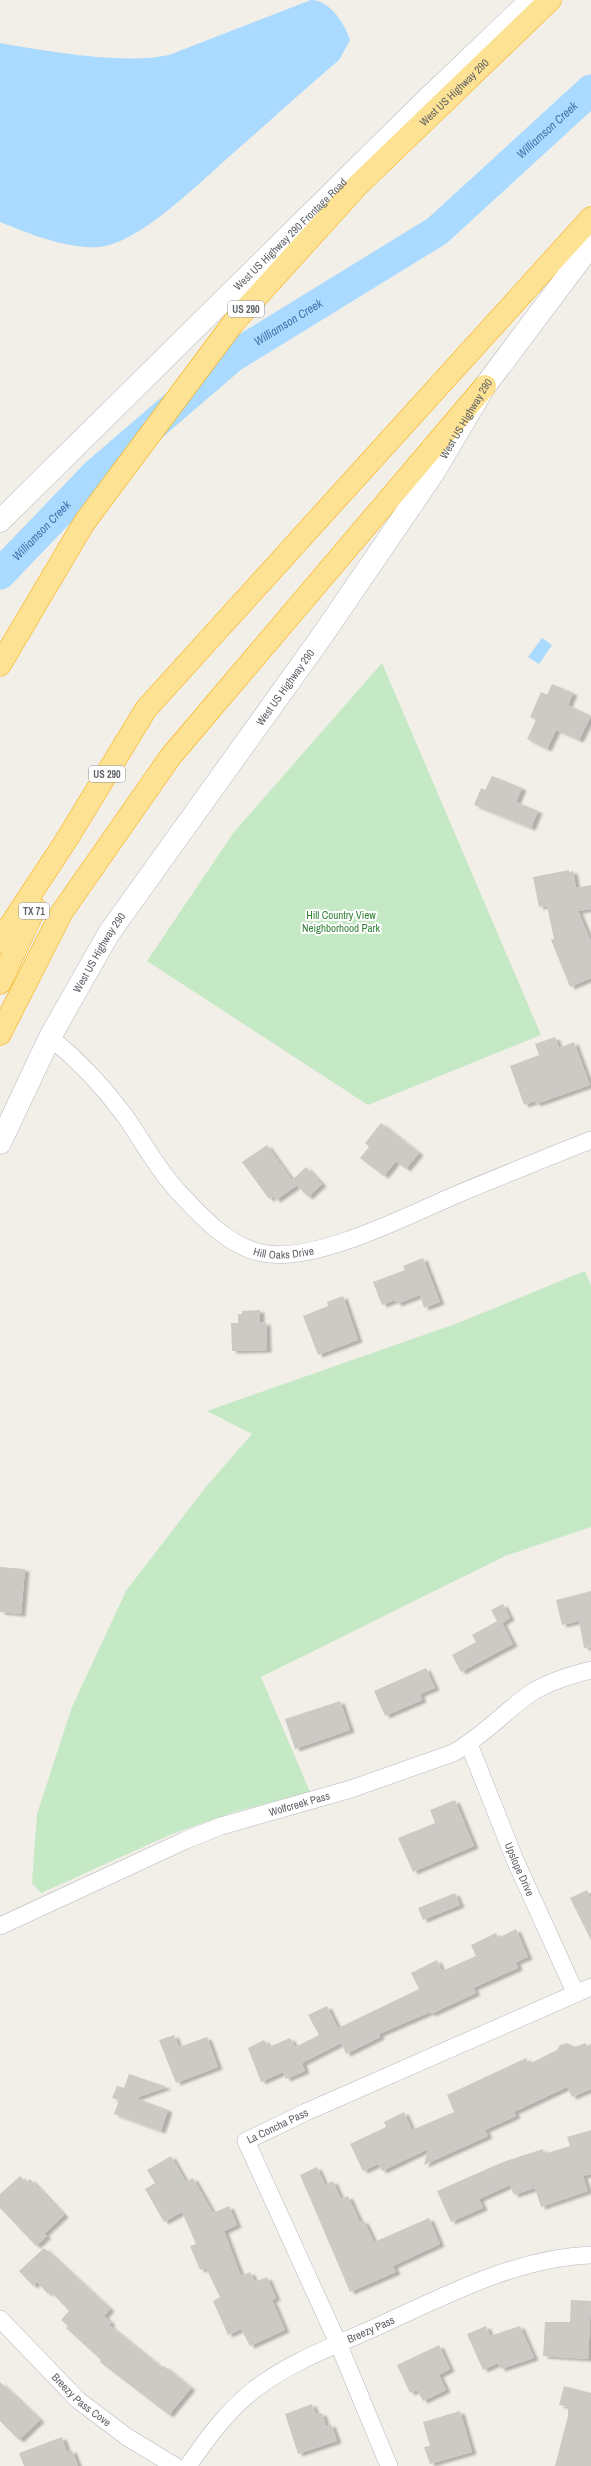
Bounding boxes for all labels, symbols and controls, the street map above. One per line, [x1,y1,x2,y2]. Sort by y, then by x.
street label: West US Highway 290 [417,56,492,129]
water label: Williamson Creek [513,97,582,162]
street label: West US Highway 290 Frontage Road [231,175,350,293]
water label: Williamson Creek [251,295,326,350]
road number: US 290 [228,301,264,317]
street label: West US Highway 290 [437,376,495,461]
water label: Williamson Creek [9,496,75,564]
street label: West US Highway 290 [253,646,317,728]
road number: US 290 [89,766,125,782]
road number: TX 71 [19,903,49,919]
park label: Hill Country View Neighborhood Park [302,908,381,935]
street label: West US Highway 290 [70,910,128,995]
street label: Hill Oaks Drive [252,1243,315,1262]
street label: Wolfcreek Pass [267,1788,332,1819]
street label: Upslope Drive [502,1840,537,1898]
street label: La Concha Pass [244,2105,311,2147]
street label: Breezy Pass [345,2312,397,2346]
street label: Breezy Pass Cove [49,2370,114,2430]

